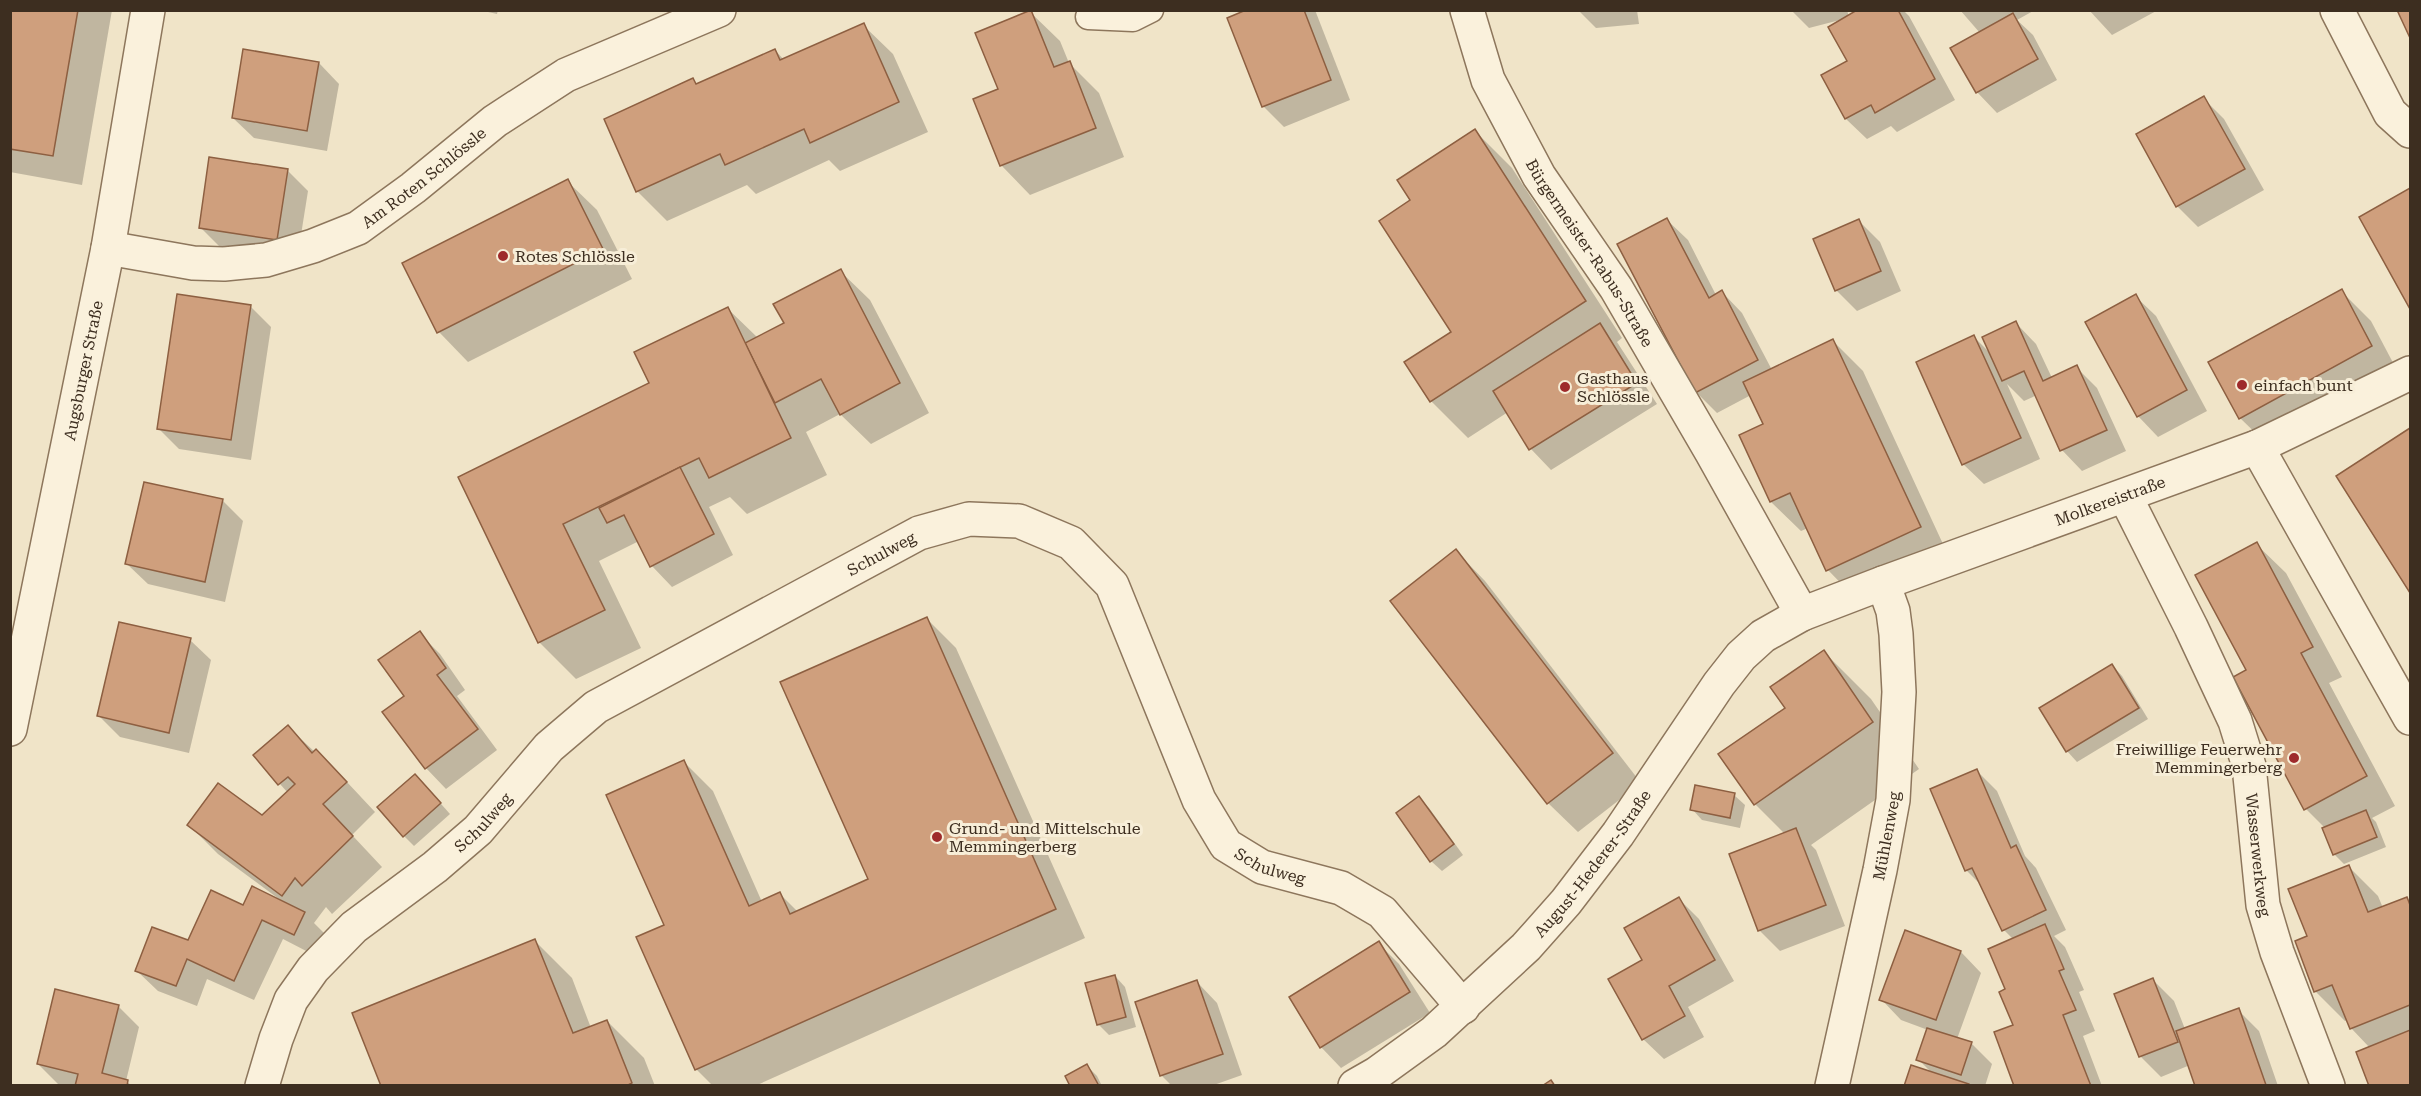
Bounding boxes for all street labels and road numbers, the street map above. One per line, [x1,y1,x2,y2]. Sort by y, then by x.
street label: Am Roten Schlössle [358,123,490,232]
street label: Bürgermeister-Rabus-Straße [1522,156,1657,350]
street label: Augsburger Straße [60,299,107,442]
street label: Molkereistraße [2052,472,2168,530]
street label: Schulweg [844,527,920,580]
street label: August-Hederer-Straße [1530,786,1655,941]
street label: Schulweg [450,788,516,856]
street label: Mühlenweg [1869,790,1904,882]
street label: Wasserwerkweg [2242,792,2275,920]
street label: Schulweg [1231,844,1309,888]

